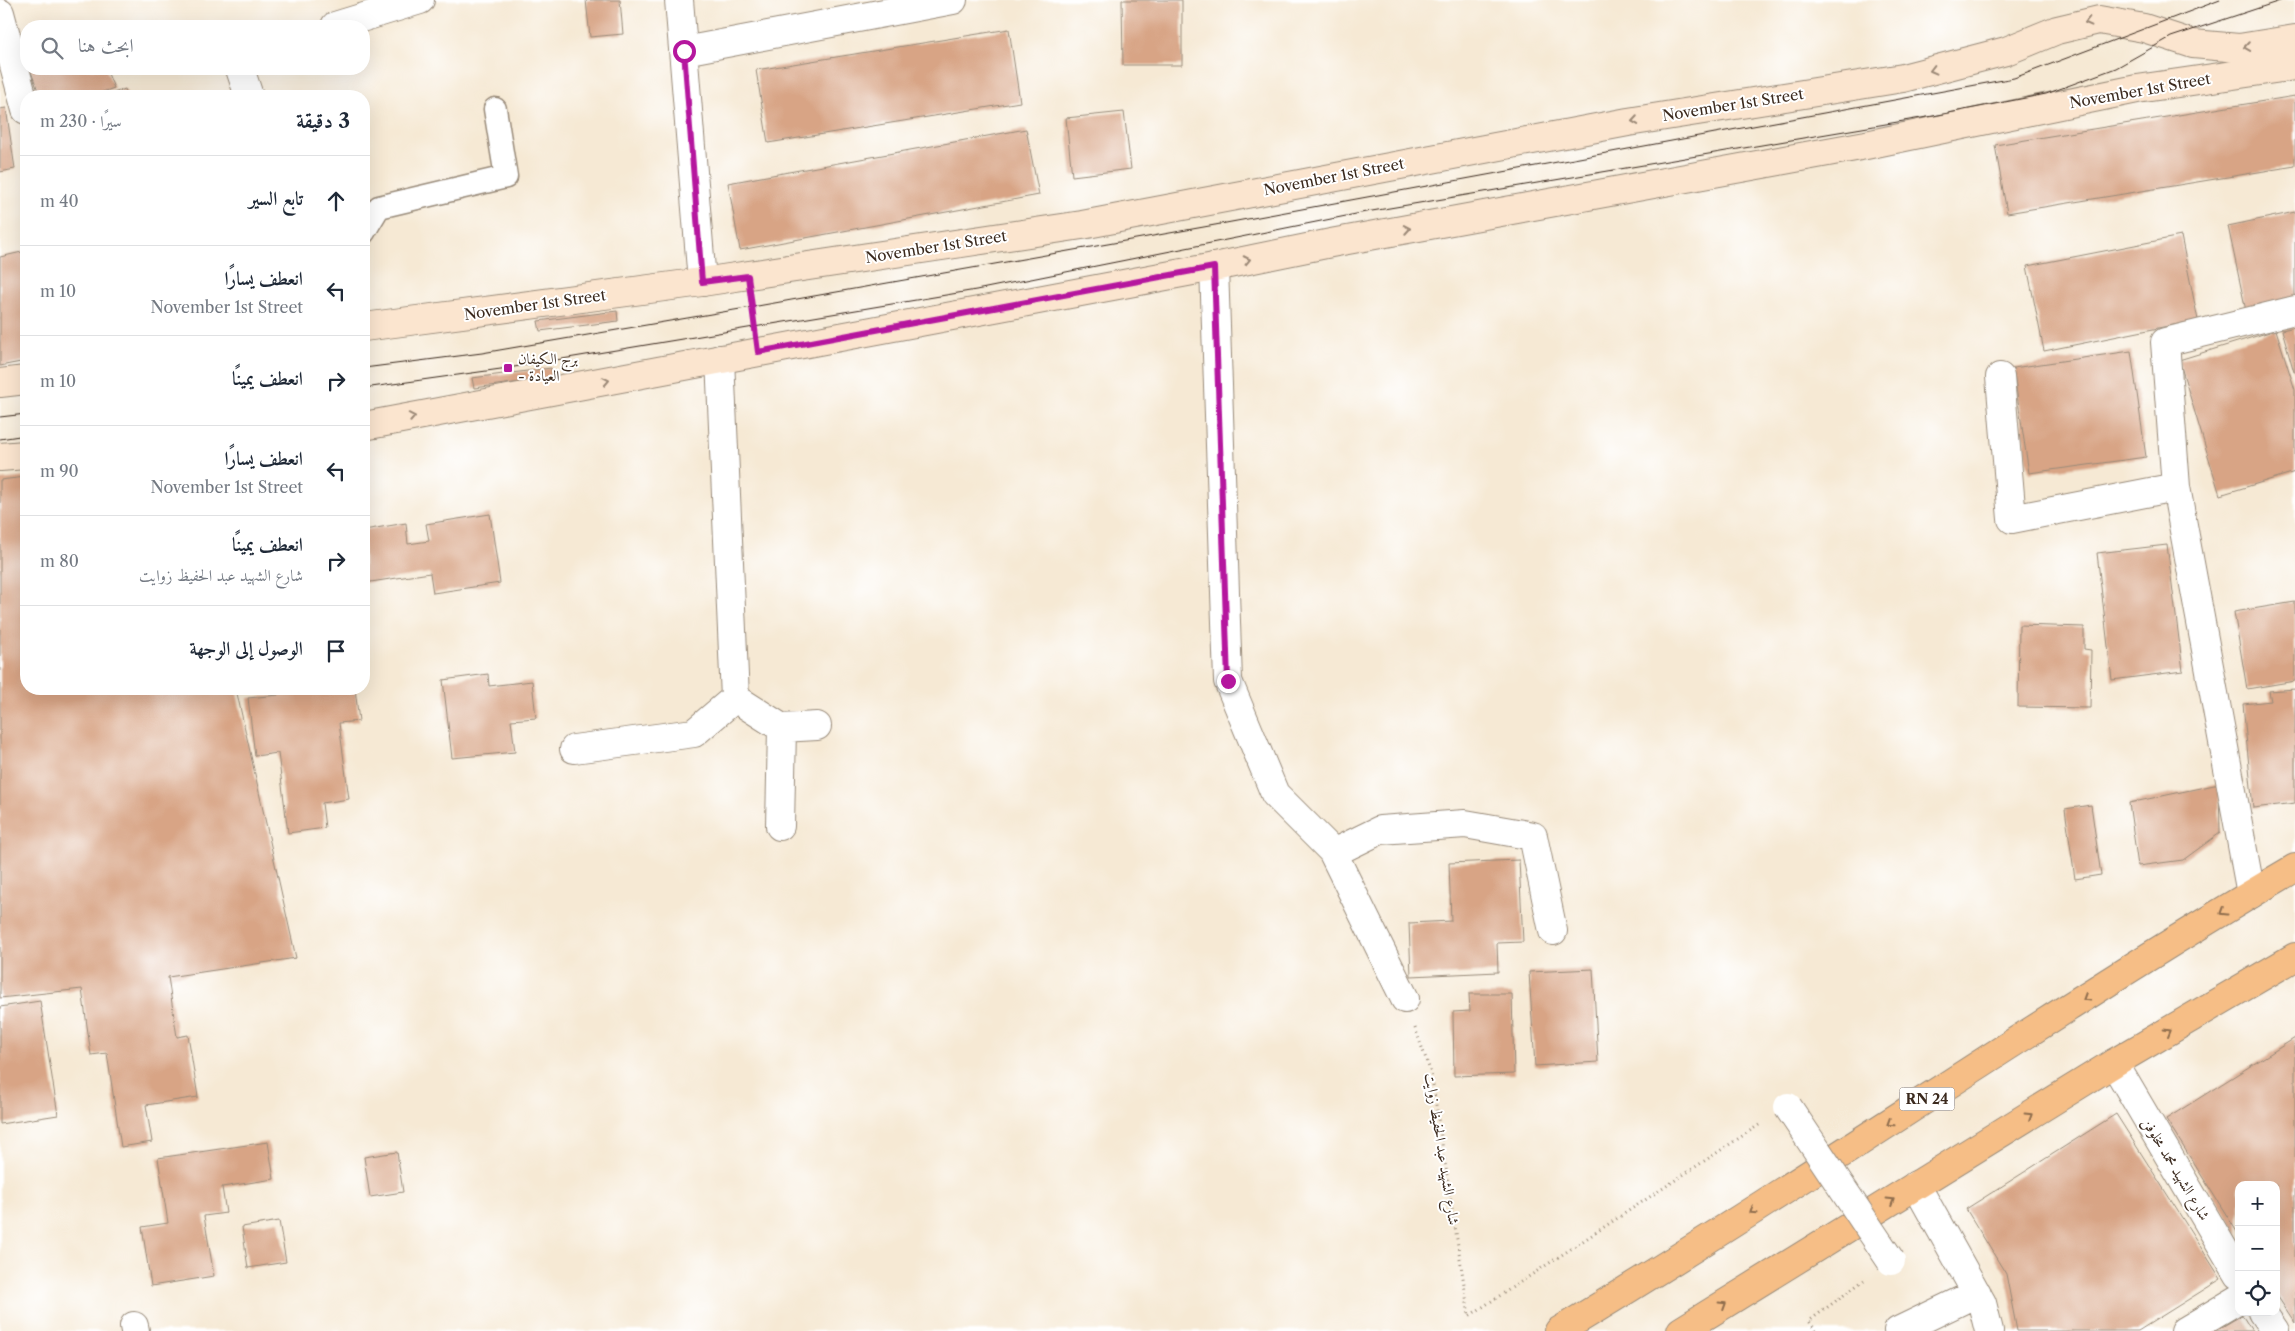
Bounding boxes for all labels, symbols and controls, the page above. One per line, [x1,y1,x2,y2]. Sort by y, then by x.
one-way arrow [2084,16,2093,27]
search box [20,20,370,75]
icon: search [38,34,66,62]
text: ابحث هنا [78,34,134,57]
route start [673,40,696,63]
one-way arrow [2243,41,2251,51]
one-way arrow [1929,64,1938,75]
street label: November 1st Street [2068,69,2213,112]
street label: November 1st Street [1661,84,1806,125]
text: 3 دقيقة [296,108,350,133]
text: سيرًا · 230 m [40,111,122,131]
one-way arrow [1631,115,1640,125]
street label: November 1st Street [1262,153,1407,199]
text: تابع السير [249,187,303,210]
icon: ahead [322,187,350,215]
text: 40 m [40,191,79,211]
one-way arrow [1402,224,1411,234]
street label: November 1st Street [864,226,1009,267]
one-way arrow [1243,255,1252,266]
text: انعطف يسارًا [224,267,303,290]
icon: left [322,277,350,305]
text: 10 m [40,281,76,301]
street label: November 1st Street [463,285,608,324]
text: November 1st Street [151,297,303,317]
place label: برج الكيفان - العيادة [518,349,578,385]
marker: برج الكيفان - العيادة [502,362,514,374]
text: انعطف يمينًا [232,367,303,390]
icon: right [322,367,350,395]
text: 10 m [40,371,76,391]
one-way arrow [601,376,610,386]
one-way arrow [407,412,416,422]
text: انعطف يسارًا [224,447,303,470]
icon: left [322,457,350,485]
text: 90 m [40,461,79,481]
text: November 1st Street [151,477,303,497]
text: انعطف يمينًا [232,533,303,556]
icon: right [322,547,350,575]
text: 80 m [40,551,79,571]
text: شارع الشهيد عبد الحفيظ زوايت [139,565,303,585]
text: الوصول إلى الوجهة [189,637,303,660]
icon: arrive [322,637,350,665]
route end [1217,670,1240,693]
one-way arrow [2220,905,2229,915]
one-way arrow [2082,992,2091,1002]
one-way arrow [2162,1028,2171,1038]
street label: شارع الشهيد عبد الحفيظ زوايت [1417,1072,1464,1227]
road number: RN 24 [1900,1088,1954,1110]
one-way arrow [2023,1113,2032,1122]
street label: شارع الشهيد محمد مخلوفن [2135,1114,2215,1226]
one-way arrow [1886,1117,1895,1127]
map controls [2235,1181,2280,1316]
button: + [2235,1181,2280,1226]
one-way arrow [1885,1198,1894,1208]
one-way arrow [1749,1205,1759,1214]
button: − [2235,1226,2280,1271]
button: locate [2235,1271,2280,1316]
one-way arrow [1717,1302,1726,1312]

